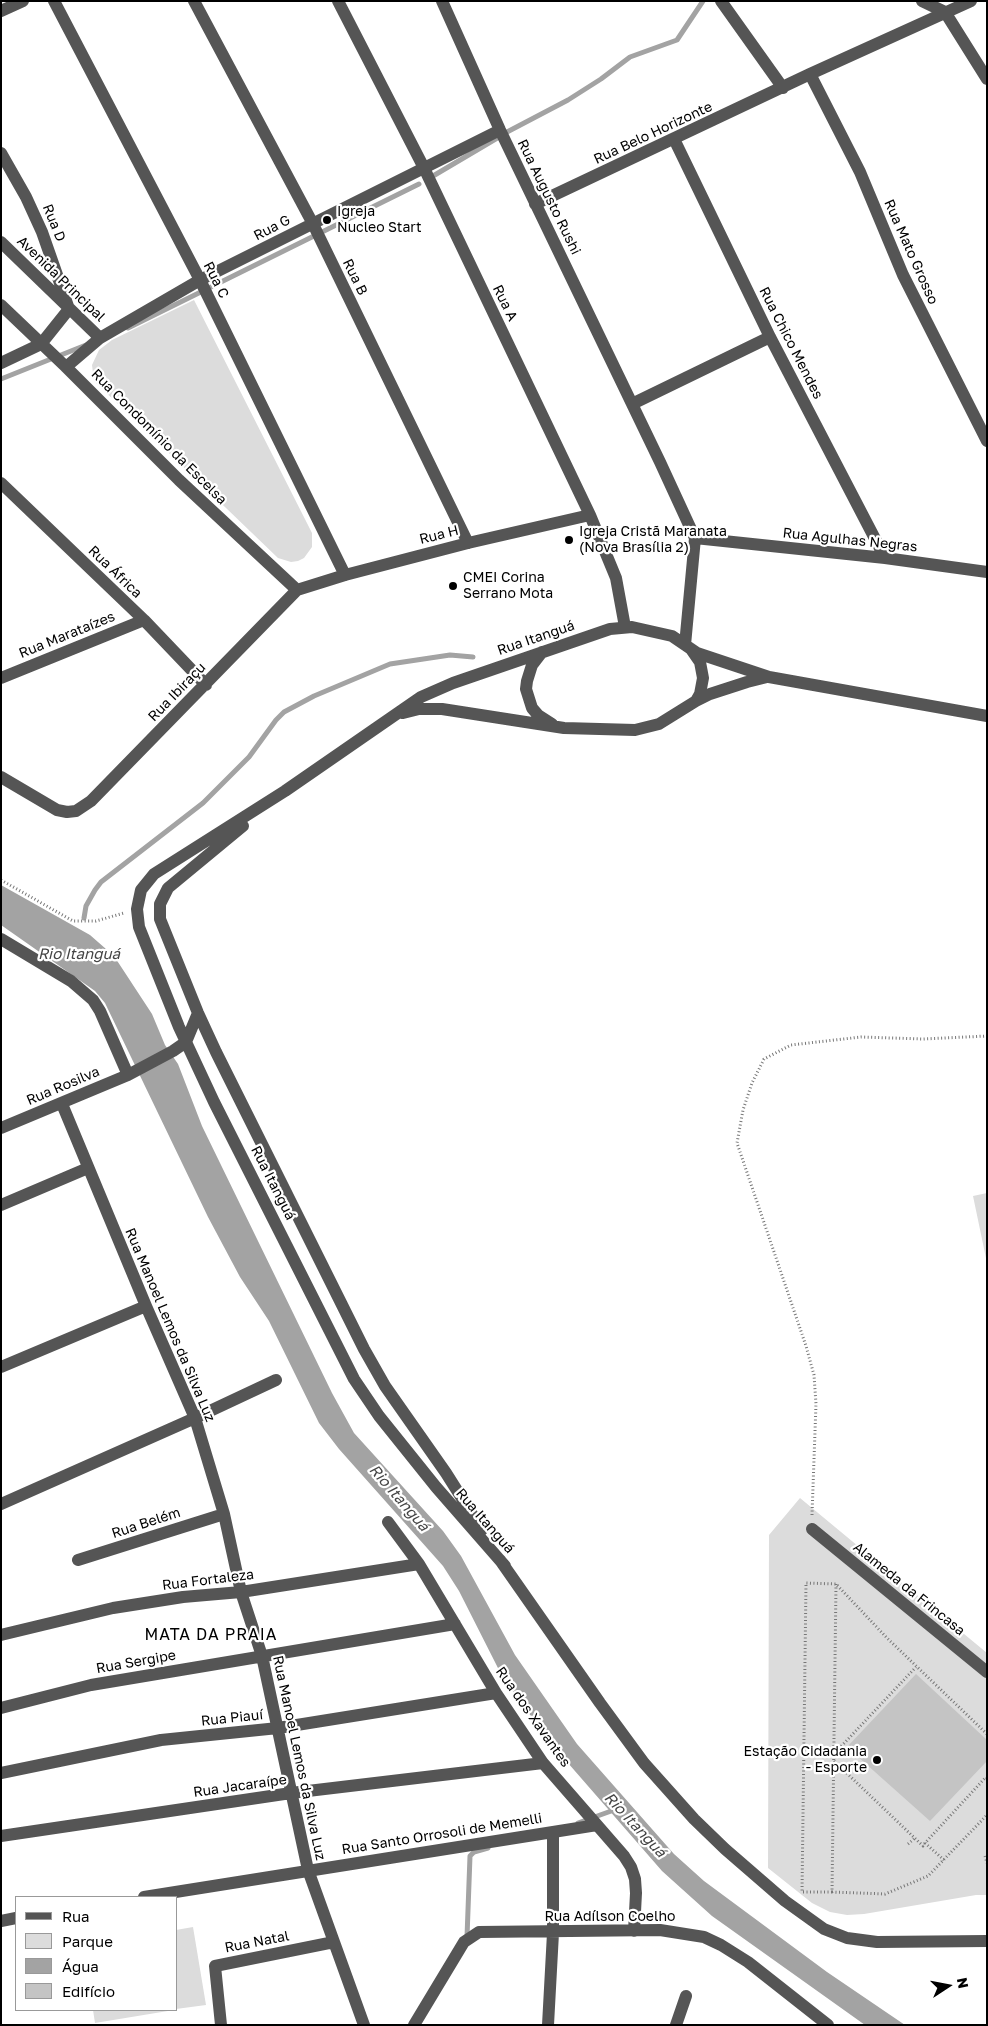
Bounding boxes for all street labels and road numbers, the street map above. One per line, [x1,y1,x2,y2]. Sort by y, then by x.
street label: Rua Belo Horizonte [591,98,715,168]
street label: Rua Augusto Rushi [514,137,584,257]
street label: Rua Mato Grosso [880,197,942,307]
street label: Rua D [39,202,69,244]
street label: Rua G [251,212,293,244]
street label: Avenida Principal [13,233,109,325]
street label: Rua B [339,256,371,298]
street label: Rua C [200,259,232,301]
street label: Rua A [489,282,521,324]
street label: Rua Chico Mendes [755,284,827,402]
street label: Rua Condomínio da Escelsa [88,366,230,508]
street label: Rua H [418,522,460,548]
street label: Rua Agulhas Negras [782,525,918,555]
street label: Rua África [85,542,145,602]
street label: Rua Marataízes [17,608,117,662]
street label: Rua Itanguá [495,617,577,659]
street label: Rua Ibiraçu [145,659,209,725]
street label: Rua Rosilva [24,1063,102,1109]
street label: Rua Itanguá [247,1143,299,1223]
street label: Rua Manoel Lemos da Silva Luz [121,1226,219,1424]
street label: Rua Itanguá [452,1485,518,1557]
street label: Rua Belém [109,1504,183,1542]
street label: Alameda da Frincasa [850,1539,968,1639]
street label: Rua Fortaleza [161,1566,255,1594]
street label: Rua Sergipe [95,1647,177,1677]
street label: Rua Manoel Lemos da Silva Luz [269,1654,329,1862]
street label: Rua dos Xavantes [492,1664,574,1770]
street label: Rua Piauí [200,1706,264,1730]
street label: Rua Jacaraípe [192,1771,288,1801]
street label: Rua Santo Orrosoli de Memelli [341,1810,543,1858]
street label: Rua Adílson Coelho [545,1909,675,1925]
street label: Rua Natal [223,1928,291,1956]

